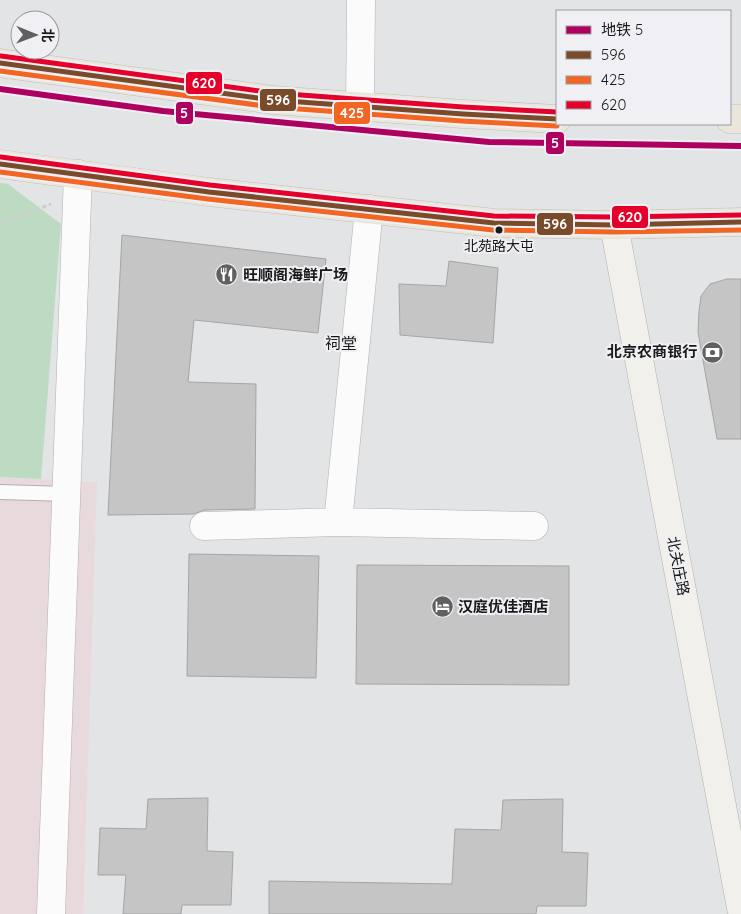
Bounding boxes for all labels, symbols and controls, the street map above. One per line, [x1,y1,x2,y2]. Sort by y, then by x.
north arrow [10,10,60,60]
legend [556,10,731,125]
text: 地铁 5 [601,20,643,39]
text: 北 [39,28,57,42]
text: 596 [601,45,626,64]
text: 425 [601,70,625,89]
line badge: 620 [185,71,223,95]
text: 620 [192,74,217,92]
line badge: 596 [259,88,297,112]
text: 596 [266,91,290,109]
text: 620 [601,95,626,114]
line badge: 5 [175,101,194,125]
line badge: 425 [333,101,371,125]
text: 5 [180,104,188,122]
text: 425 [340,104,364,122]
line badge: 5 [545,131,565,155]
text: 5 [551,134,559,152]
line badge: 620 [611,205,649,229]
text: 620 [618,208,643,226]
line badge: 596 [536,212,574,236]
text: 596 [543,215,567,233]
marker: 北苑路大屯 [494,225,504,235]
place label: 北苑路大屯 [464,237,534,255]
restaurant icon: 旺顺阁海鲜广场 [215,263,239,287]
place label: 旺顺阁海鲜广场 [243,265,348,284]
district label: 祠堂 [325,333,357,353]
bank icon: 北京农商银行 [701,340,725,364]
place label: 北京农商银行 [607,342,697,361]
street label: 北关庄路 [663,535,694,597]
hotel icon: 汉庭优佳酒店 [430,595,454,619]
place label: 汉庭优佳酒店 [458,597,548,616]

